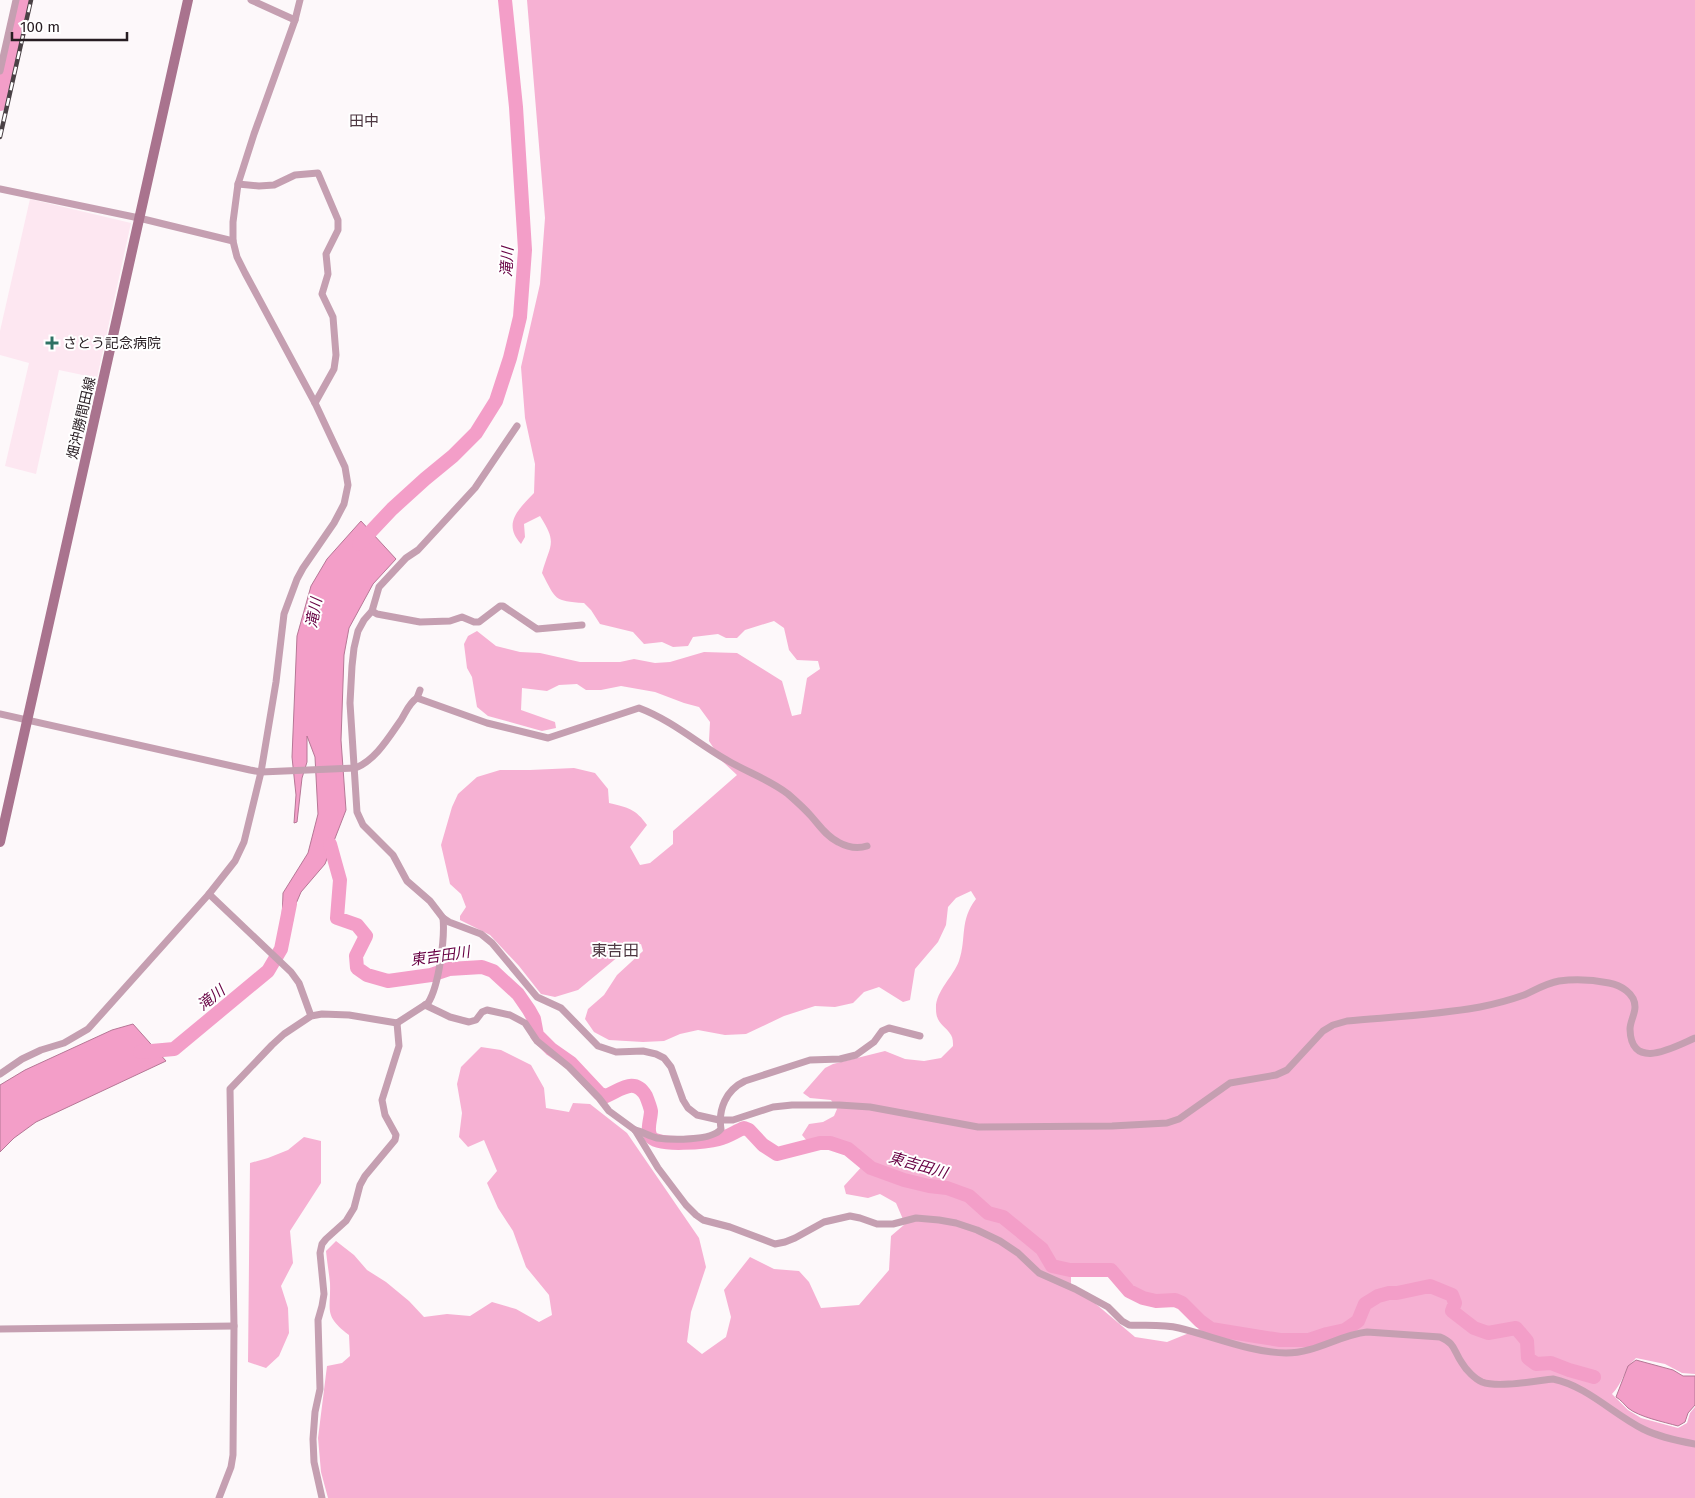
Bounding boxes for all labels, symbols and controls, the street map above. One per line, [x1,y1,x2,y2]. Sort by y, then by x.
scale bar [12,10,128,42]
text: 100 m [20,18,60,36]
district label: 田中 [349,112,379,130]
water label: 滝川 [497,245,517,277]
place label: さとう記念病院 [63,335,161,352]
marker: さとう記念病院 [45,336,59,350]
street label: 畑沖勝間田線 [64,375,99,461]
water label: 滝川 [303,595,326,629]
district label: 東吉田 [591,941,639,960]
water label: 東吉田川 [409,943,473,969]
water label: 滝川 [194,980,230,1014]
water label: 東吉田川 [887,1148,951,1182]

